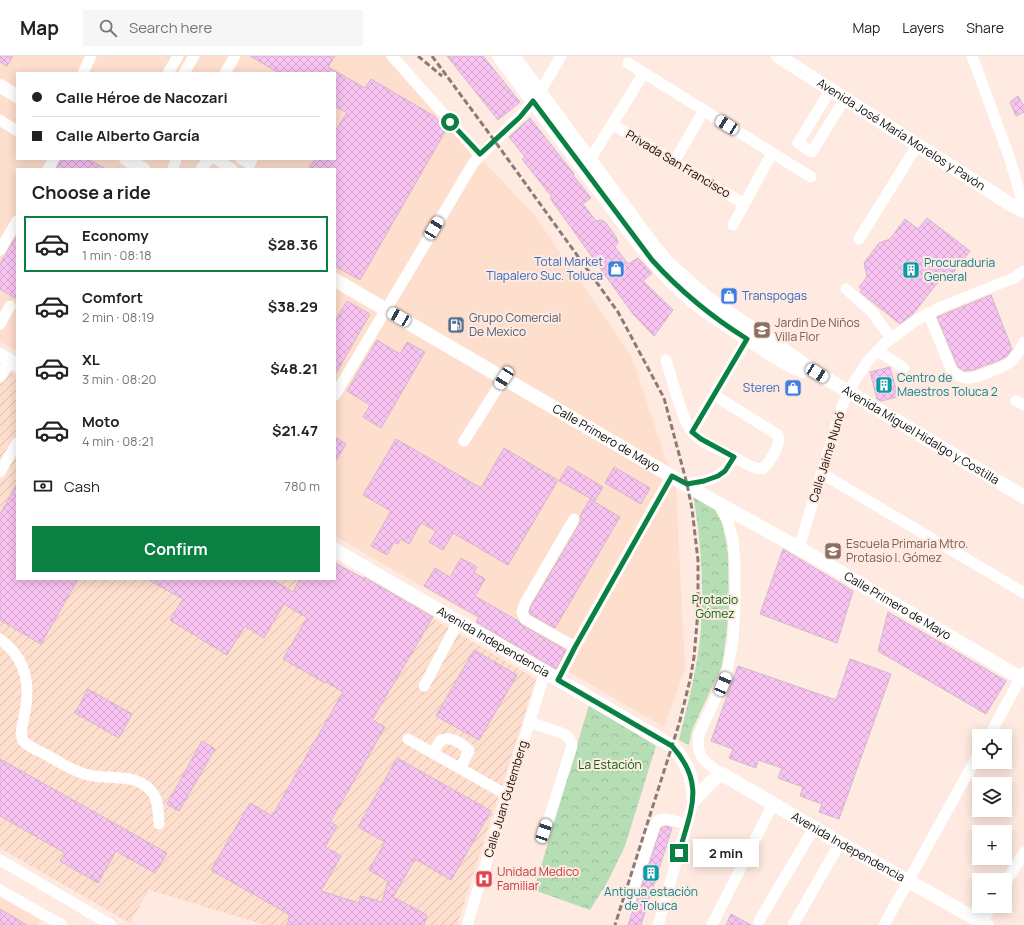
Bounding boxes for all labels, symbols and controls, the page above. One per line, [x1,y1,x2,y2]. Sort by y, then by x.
search box [83,10,363,46]
text: Map [20,15,59,41]
icon: search [97,17,119,39]
text: Search here [129,17,212,38]
text: Map [852,18,880,37]
text: Layers [902,18,944,37]
text: Share [966,18,1004,37]
street label: Avenida José María Morelos y Pavón [814,74,989,194]
text: Calle Héroe de Nacozari [56,87,228,108]
route start [441,113,459,131]
car [714,114,740,136]
text: Calle Alberto García [56,125,200,146]
street label: Privada San Francisco [623,125,734,202]
text: Choose a ride [32,180,151,204]
car [423,215,445,241]
text: Economy [82,225,149,246]
icon: car [34,226,70,262]
text: $28.36 [268,234,318,255]
text: 1 min · 08:18 [82,246,152,264]
place label: Total Market Tlapalero Suc. Toluca [486,253,603,284]
place label: Procuraduria General [924,254,995,285]
shop icon: Total Market Tlapalero Suc. Toluca [606,259,626,279]
building icon: Procuraduria General [901,260,921,280]
shop icon: Transpogas [719,286,739,306]
text: Comfort [82,287,143,308]
place label: Transpogas [742,287,807,304]
icon: car [34,288,70,324]
text: $38.29 [268,296,318,317]
car [386,306,412,328]
text: 2 min · 08:19 [82,308,154,326]
place label: Grupo Comercial De Mexico [469,309,561,340]
place label: Jardin De Niños Villa Flor [775,314,860,345]
fuel station icon: Grupo Comercial De Mexico [446,315,466,335]
school or university icon: Jardin De Niños Villa Flor [752,320,772,340]
text: XL [82,349,100,370]
icon: car [34,350,70,386]
text: $48.21 [270,358,318,379]
car [804,362,830,384]
car [492,365,516,391]
place label: Centro de Maestros Toluca 2 [897,369,998,400]
text: 3 min · 08:20 [82,370,156,388]
building icon: Centro de Maestros Toluca 2 [874,375,894,395]
shop icon: Steren [783,378,803,398]
place label: Steren [743,379,780,396]
street label: Avenida Miguel Hidalgo y Costilla [839,381,1003,488]
street label: Calle Primero de Mayo [550,400,663,476]
street label: Calle Jaime Nunó [805,409,848,504]
text: Moto [82,411,119,432]
icon: car [34,412,70,448]
text: $21.47 [272,420,318,441]
text: 4 min · 08:21 [82,432,154,450]
icon: cash [32,475,54,497]
text: Cash [64,476,100,497]
text: 780 m [284,477,320,495]
button: Confirm [32,526,320,572]
place label: Escuela Primaria Mtro. Protasio I. Gómez [846,535,968,566]
school or university icon: Escuela Primaria Mtro. Protasio I. Gómez [823,541,843,561]
street label: Calle Primero de Mayo [841,567,955,643]
park label: Protacio Gómez [692,591,738,622]
street label: Avenida Independencia [434,602,553,681]
car [713,671,733,697]
map controls [972,729,1012,913]
button: locate [972,729,1012,769]
street label: Calle Juan Gutemberg [480,738,531,860]
park label: La Estación [578,756,642,773]
button: layers [972,777,1012,817]
street label: Avenida Independencia [788,807,908,885]
car [535,818,553,844]
button: + [972,825,1012,865]
callout: 2 min [693,839,759,867]
route end [670,844,688,862]
text: 2 min [709,844,743,862]
place label: Unidad Medico Familiar [497,863,579,894]
building icon: Antigua estación de Toluca [641,863,661,883]
hospital icon: Unidad Medico Familiar [474,869,494,889]
button: − [972,873,1012,913]
place label: Antigua estación de Toluca [604,883,698,914]

